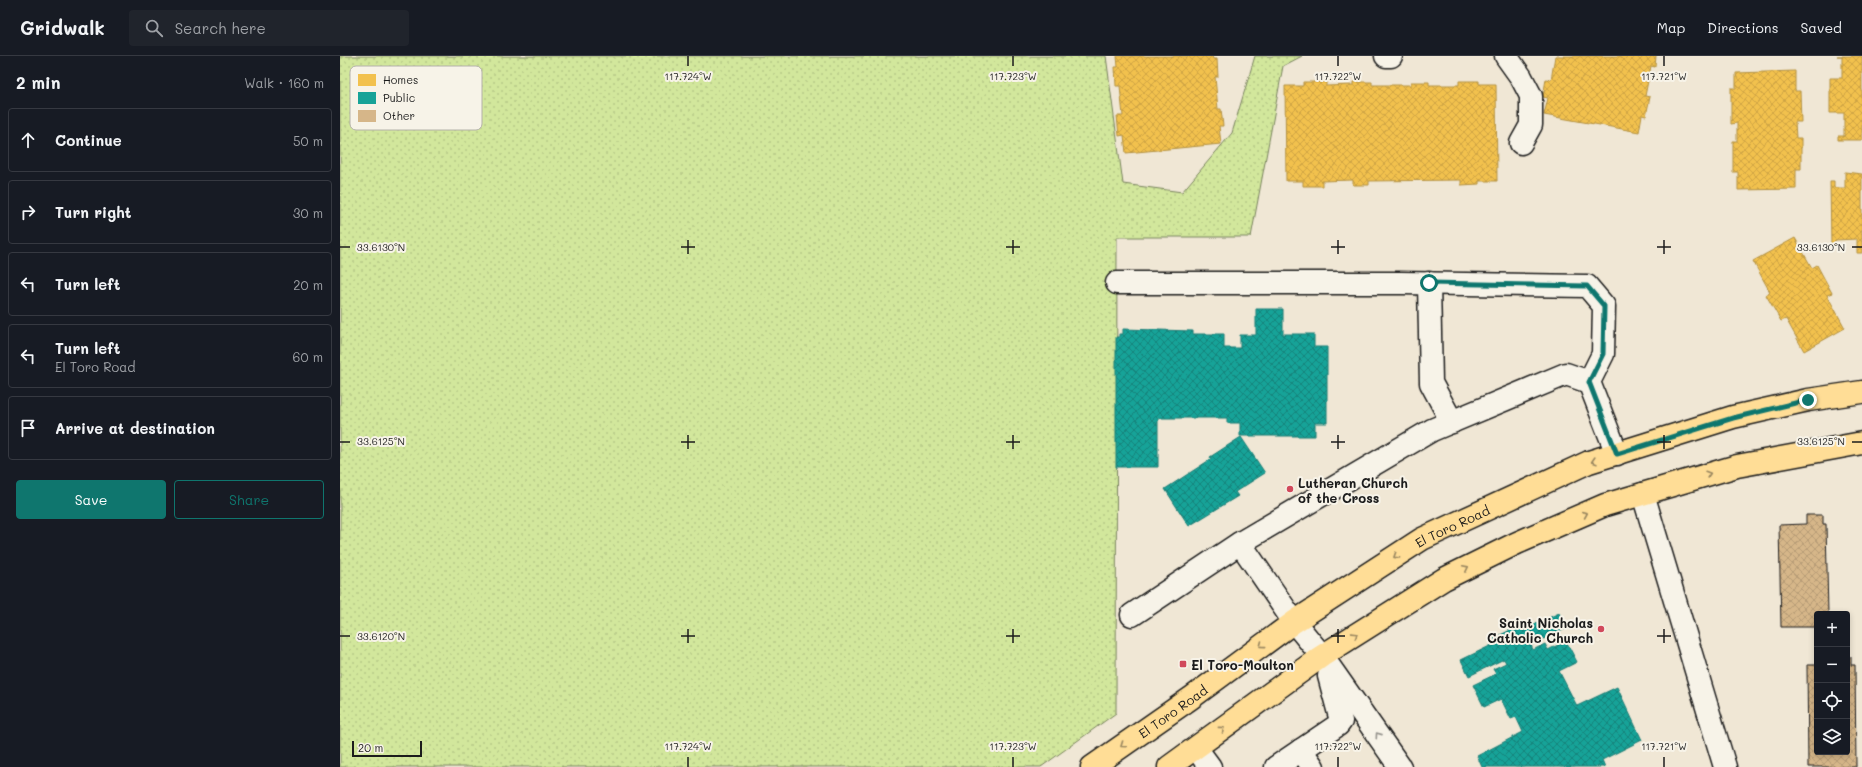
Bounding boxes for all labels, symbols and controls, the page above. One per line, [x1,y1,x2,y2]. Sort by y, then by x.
search box [129,10,409,46]
text: Gridwalk [20,15,105,40]
icon: search [143,17,165,39]
text: Search here [175,18,266,38]
text: Map [1657,18,1685,37]
text: Directions [1707,18,1778,37]
text: Saved [1800,18,1842,37]
legend [350,66,482,130]
text: 117.724°W [664,69,712,83]
text: 117.723°W [989,69,1037,83]
text: 117.722°W [1315,69,1362,83]
text: 117.721°W [1641,69,1687,83]
text: 2 min [16,71,61,93]
text: Homes [383,72,418,87]
text: Walk · 160 m [244,74,324,91]
text: Public [383,90,415,105]
text: Other [383,108,415,123]
icon: ahead [17,129,39,151]
text: Continue [55,130,122,150]
text: 50 m [293,132,323,149]
icon: right [17,201,39,223]
text: Turn right [55,202,132,222]
text: 30 m [293,204,323,221]
text: 33.6130°N [357,240,405,254]
text: 33.6130°N [1797,240,1845,254]
icon: left [17,273,39,295]
text: Turn left [55,274,120,294]
route start [1420,274,1438,292]
text: 20 m [293,276,323,293]
text: Turn left [55,338,120,358]
icon: left [17,345,39,367]
text: 60 m [293,348,323,365]
text: El Toro Road [55,358,136,375]
route end [1799,391,1817,409]
icon: arrive [17,417,39,439]
text: Arrive at destination [55,418,215,438]
text: 33.6125°N [357,434,405,448]
text: 33.6125°N [1797,434,1845,448]
one-way arrow [1591,456,1598,465]
one-way arrow [1705,470,1712,479]
place label: Lutheran Church of the Cross [1298,474,1408,506]
button: Save [16,480,166,519]
button: Share [174,480,324,519]
marker: Lutheran Church of the Cross [1285,484,1295,494]
street label: El Toro Road [1411,501,1492,550]
one-way arrow [1580,511,1588,519]
one-way arrow [1393,551,1400,558]
one-way arrow [1462,565,1470,573]
map controls [1814,611,1850,755]
button: + [1814,611,1850,647]
place label: Saint Nicholas Catholic Church [1487,614,1593,646]
marker: Saint Nicholas Catholic Church [1596,624,1606,634]
text: 33.6120°N [357,629,405,643]
one-way arrow [1351,632,1358,640]
one-way arrow [1260,640,1267,647]
button: − [1814,647,1850,683]
place label: El Toro-Moulton [1191,656,1294,673]
marker: El Toro-Moulton [1178,659,1188,669]
street label: El Toro Road [1134,681,1210,741]
button: locate [1814,683,1850,719]
button: layers [1814,719,1850,755]
one-way arrow [1218,726,1225,733]
one-way arrow [1375,732,1383,739]
scale bar [352,739,422,758]
text: 117.724°W [664,739,712,753]
text: 117.723°W [989,739,1037,753]
text: 117.722°W [1315,739,1362,753]
text: 117.721°W [1641,739,1687,753]
text: 20 m [358,740,383,755]
one-way arrow [1120,740,1127,748]

